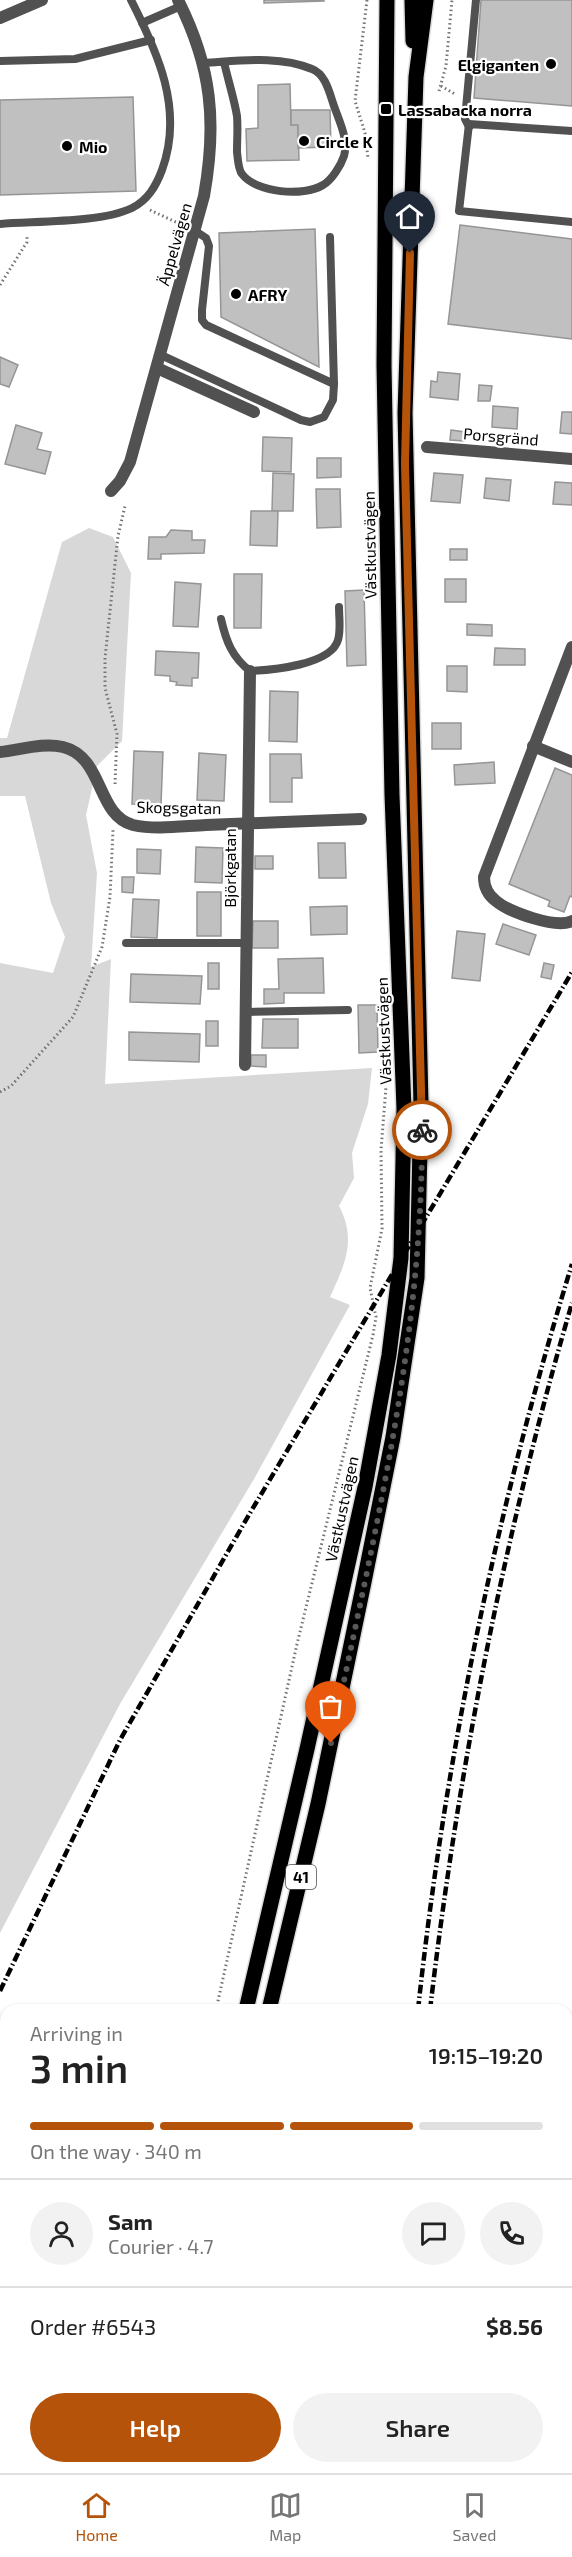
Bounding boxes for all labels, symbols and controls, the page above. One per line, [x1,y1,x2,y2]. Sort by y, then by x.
place label: Elgiganten [458,55,539,74]
marker: Elgiganten [544,57,558,71]
place label: Lassabacka norra [398,100,532,119]
marker: Lassabacka norra [379,102,393,116]
place label: Circle K [316,132,373,151]
marker: Circle K [297,134,311,148]
place label: Mio [79,137,108,156]
marker: Mio [60,139,74,153]
pin [384,191,435,253]
street label: Äppelvägen [153,200,195,288]
icon: home [393,200,426,233]
place label: AFRY [248,285,287,304]
marker: AFRY [229,287,243,301]
street label: Porsgränd [463,423,539,449]
street label: Västkustvägen [359,491,379,599]
street label: Skogsgatan [136,797,222,817]
street label: Björkgatan [220,828,240,908]
street label: Västkustvägen [372,977,394,1085]
courier [392,1100,452,1160]
icon: bike [406,1114,439,1147]
street label: Västkustvägen [321,1454,361,1564]
pin [305,1681,356,1743]
icon: bag [314,1690,347,1723]
road number: 41 [286,1865,316,1889]
text: Arriving in [30,2021,123,2045]
text: 19:15–19:20 [429,2042,543,2068]
text: 3 min [30,2044,128,2091]
text: On the way · 340 m [30,2139,202,2163]
button: person [30,2202,93,2265]
button: chat [402,2202,465,2265]
button: phone [480,2202,543,2265]
text: Sam [108,2208,153,2234]
text: Courier · 4.7 [108,2234,214,2258]
text: Order #6543 [30,2313,156,2339]
text: $8.56 [486,2313,543,2339]
button: Help [30,2393,281,2462]
button: Share [293,2393,543,2462]
tab: Home [75,2489,118,2544]
tab: Map [269,2489,302,2544]
tab: Saved [453,2489,497,2544]

